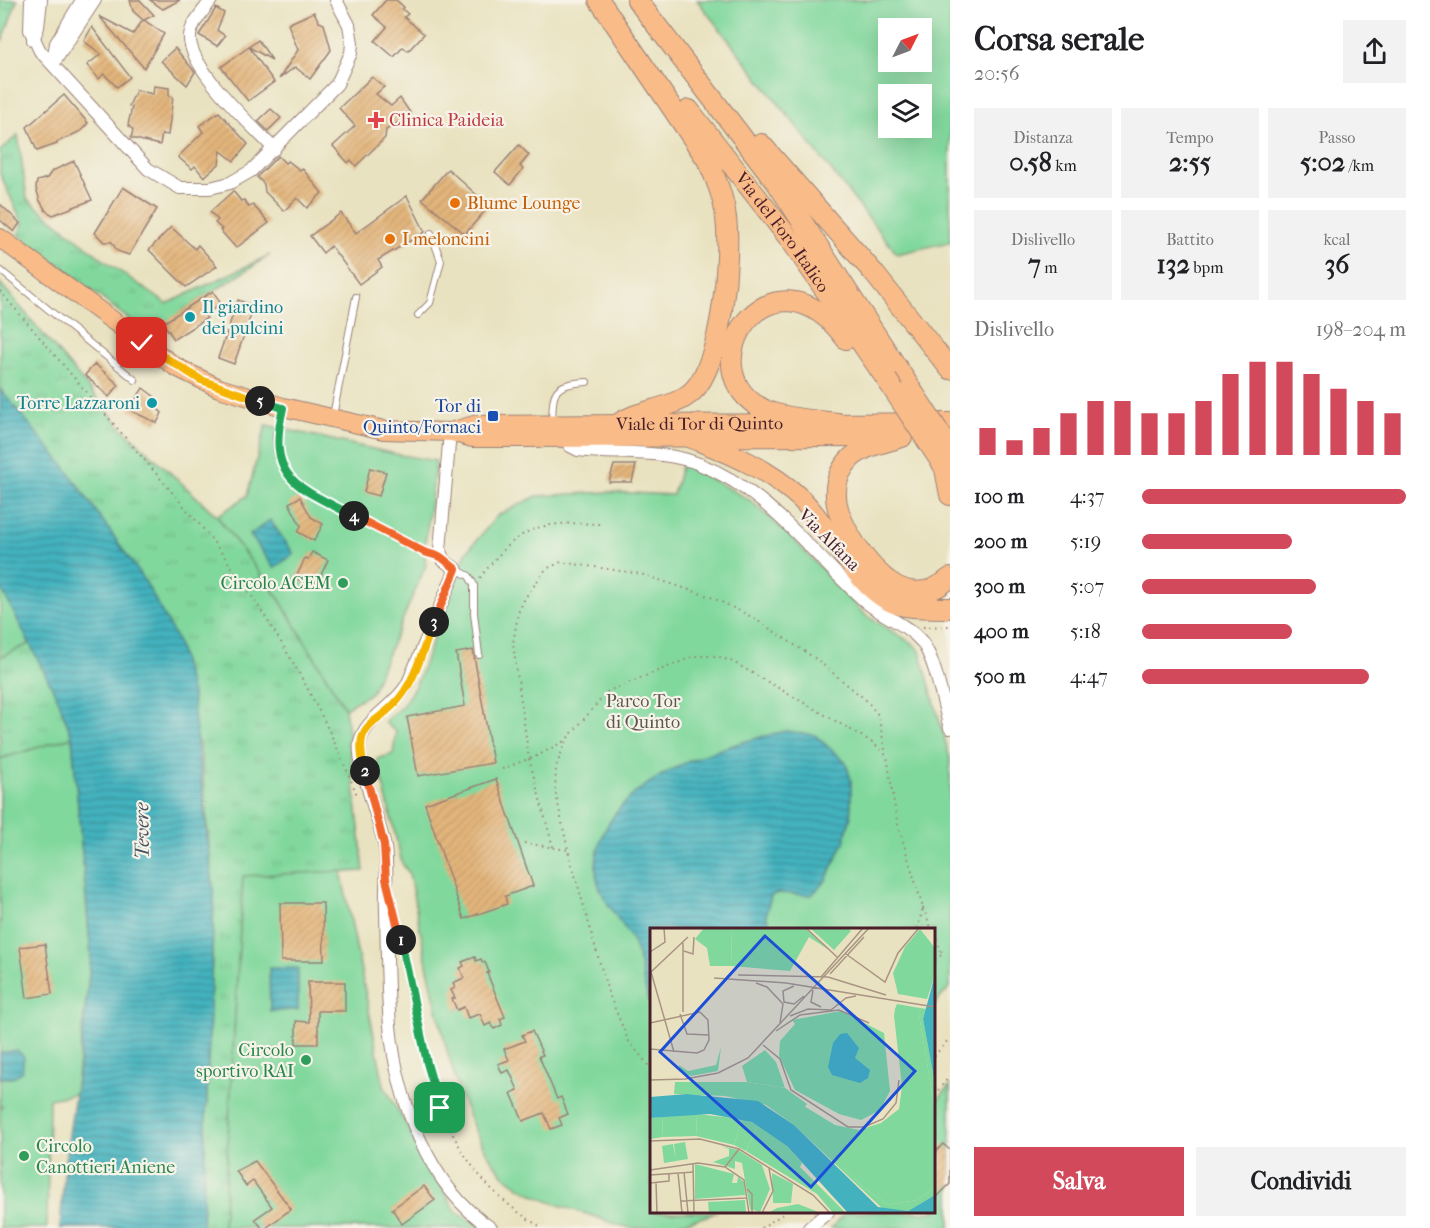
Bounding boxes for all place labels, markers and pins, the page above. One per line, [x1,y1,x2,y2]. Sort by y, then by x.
place label: Clinica Paideia [389,110,504,131]
marker: Clinica Paideia [367,111,385,129]
place label: Blume Lounge [467,193,581,214]
marker: Blume Lounge [448,196,462,210]
place label: I meloncini [402,229,491,250]
marker: I meloncini [383,232,397,246]
place label: Il giardino dei pulcini [202,297,284,339]
marker: Il giardino dei pulcini [183,310,197,324]
pin [116,317,167,368]
pin: 5 [245,386,275,416]
place label: Torre Lazzaroni [17,393,141,414]
marker: Torre Lazzaroni [145,396,159,410]
place label: Tor di Quinto/Fornaci [363,396,482,438]
marker: Tor di Quinto/Fornaci [486,409,500,423]
pin: 4 [339,501,369,531]
place label: Circolo ACEM [220,573,331,594]
marker: Circolo ACEM [336,576,350,590]
pin: 3 [419,607,449,637]
pin: 2 [350,756,380,786]
pin: 1 [386,925,416,955]
place label: Circolo sportivo RAI [196,1040,294,1082]
marker: Circolo sportivo RAI [299,1053,313,1067]
pin [414,1082,465,1133]
place label: Circolo Canottieri Aniene [36,1136,175,1178]
marker: Circolo Canottieri Aniene [17,1149,31,1163]

